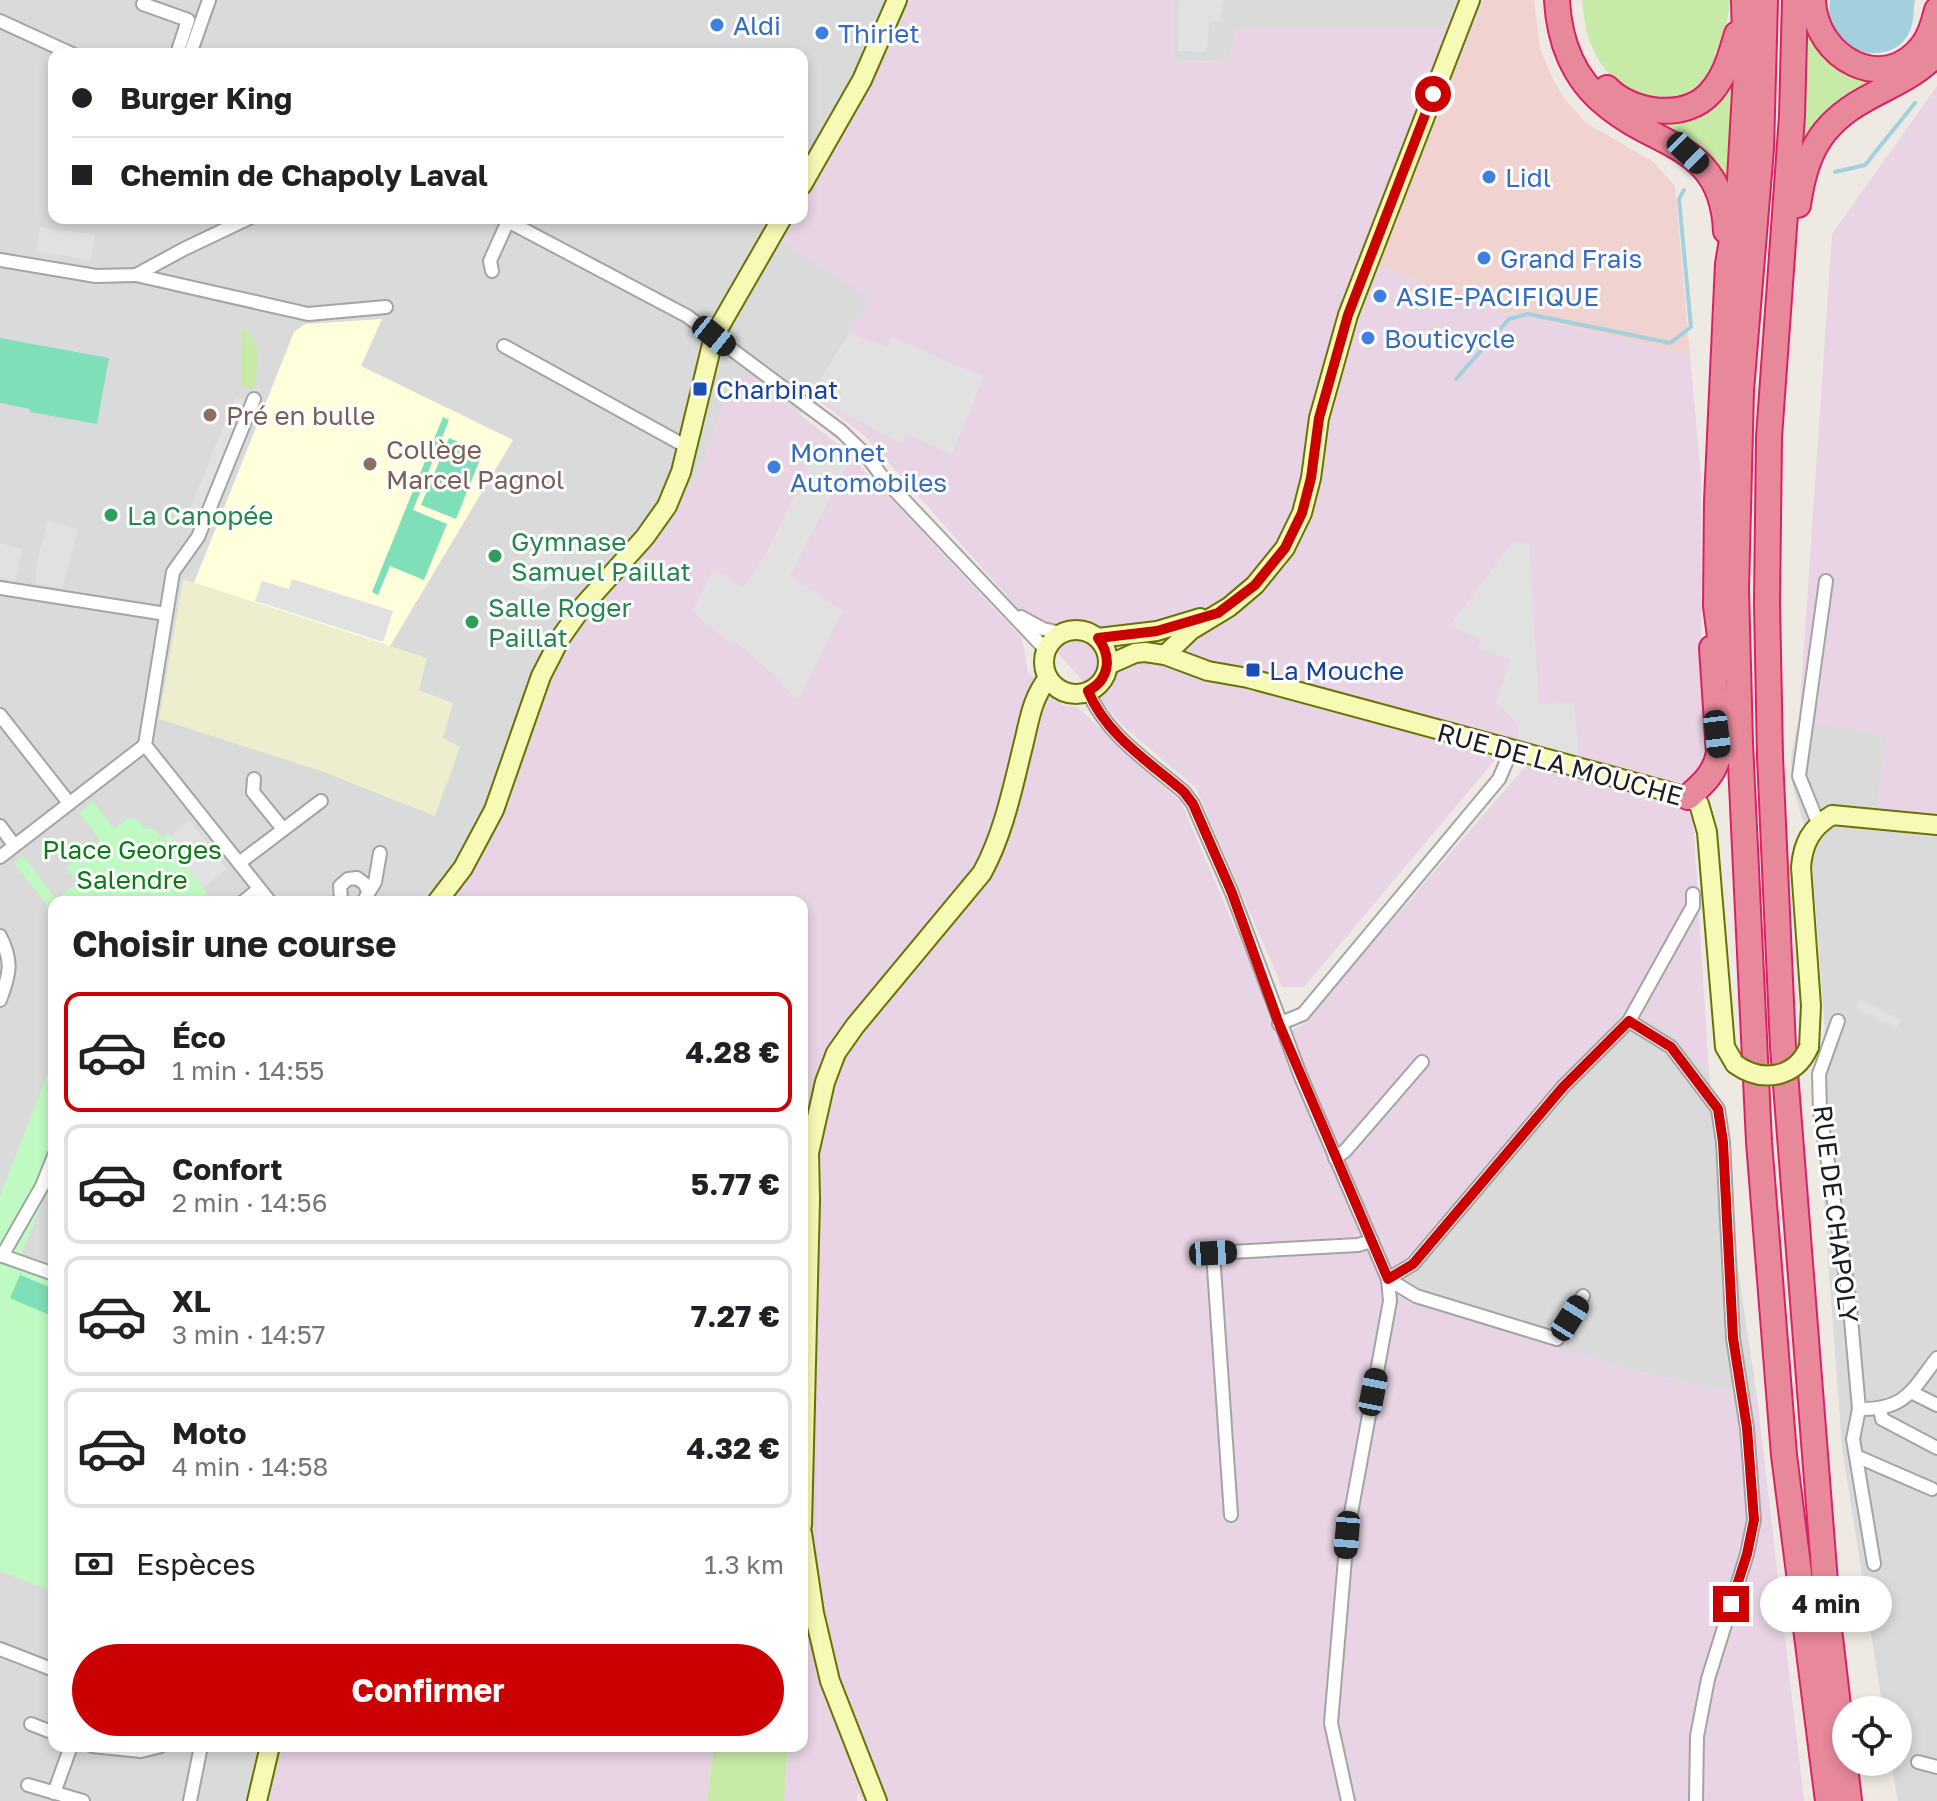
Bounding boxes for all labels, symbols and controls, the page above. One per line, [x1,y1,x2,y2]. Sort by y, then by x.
place label: Aldi [733,10,781,41]
marker: Aldi [708,16,726,34]
place label: Thiriet [838,18,920,49]
marker: Thiriet [813,24,831,42]
route start [1415,76,1451,112]
text: Burger King [120,80,292,116]
car [1662,128,1714,178]
text: Chemin de Chapoly Laval [120,157,488,193]
place label: Lidl [1505,162,1551,193]
marker: Lidl [1480,168,1498,186]
place label: Grand Frais [1500,243,1642,274]
marker: Grand Frais [1475,249,1493,267]
place label: ASIE-PACIFIQUE [1396,281,1599,312]
marker: ASIE-PACIFIQUE [1371,287,1389,305]
car [688,312,740,360]
place label: Bouticycle [1384,323,1515,354]
marker: Bouticycle [1359,329,1377,347]
place label: Charbinat [716,374,838,405]
marker: Charbinat [691,380,709,398]
place label: Pré en bulle [226,400,375,431]
marker: Pré en bulle [201,406,219,424]
place label: Collège Marcel Pagnol [386,434,564,495]
place label: Monnet Automobiles [790,437,947,498]
marker: Collège Marcel Pagnol [361,455,379,473]
marker: Monnet Automobiles [765,458,783,476]
place label: La Canopée [127,500,273,531]
marker: La Canopée [102,506,120,524]
place label: Gymnase Samuel Paillat [511,526,691,587]
marker: Gymnase Samuel Paillat [486,547,504,565]
place label: Salle Roger Paillat [488,592,632,653]
marker: Salle Roger Paillat [463,613,481,631]
place label: La Mouche [1269,655,1404,686]
marker: La Mouche [1244,661,1262,679]
car [1702,709,1732,759]
street label: RUE DE LA MOUCHE [1434,716,1686,812]
park label: Place Georges Salendre [42,834,222,895]
text: Choisir une course [72,922,396,965]
icon: car [76,1016,148,1088]
text: Éco [172,1019,226,1055]
text: 4.28 € [686,1034,780,1070]
text: 1 min · 14:55 [172,1055,324,1086]
street label: RUE DE CHAPOLY [1807,1104,1865,1325]
icon: car [76,1148,148,1220]
text: Confort [172,1151,283,1187]
text: 5.77 € [691,1166,780,1202]
text: 2 min · 14:56 [172,1187,327,1218]
car [1188,1240,1238,1266]
icon: car [76,1280,148,1352]
text: XL [172,1283,211,1319]
car [1547,1291,1593,1345]
text: 7.27 € [691,1298,780,1334]
text: 3 min · 14:57 [172,1319,326,1350]
car [1357,1366,1389,1418]
icon: car [76,1412,148,1484]
text: Moto [172,1415,247,1451]
text: 4.32 € [686,1430,780,1466]
text: 4 min · 14:58 [172,1451,328,1482]
car [1333,1510,1361,1560]
icon: cash [72,1542,116,1586]
text: Espèces [136,1546,256,1582]
text: 1.3 km [704,1549,784,1580]
callout: 4 min [1759,1576,1891,1632]
route end [1713,1586,1749,1622]
text: 4 min [1792,1588,1860,1619]
button: Confirmer [72,1644,784,1736]
map controls [1832,1696,1912,1776]
button: locate [1832,1696,1912,1776]

